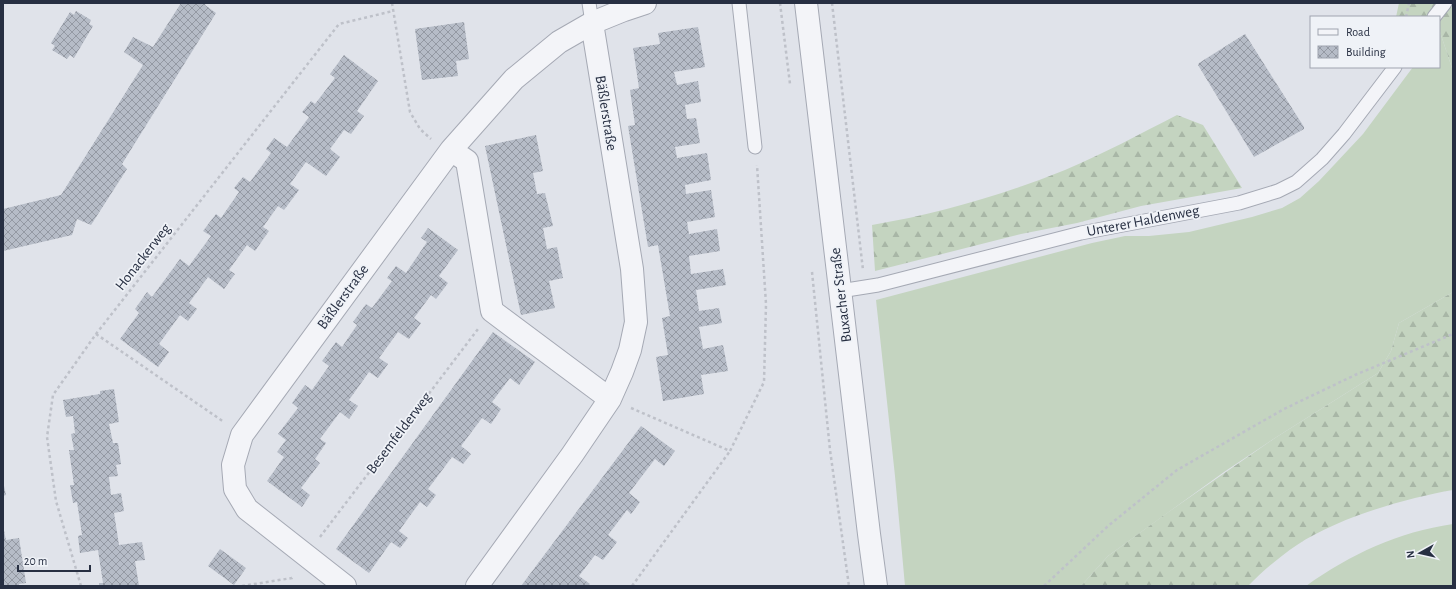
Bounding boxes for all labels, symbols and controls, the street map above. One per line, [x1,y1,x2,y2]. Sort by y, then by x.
legend [1310,16,1440,68]
text: Road [1346,26,1370,38]
text: Building [1346,46,1386,58]
street label: Bäßlerstraße [593,74,619,152]
street label: Unterer Haldenweg [1086,203,1201,239]
street label: Honackerweg [112,220,174,293]
street label: Buxacher Straße [828,247,854,343]
street label: Bäßlerstraße [315,262,371,332]
street label: Besemfelderweg [364,389,435,477]
north arrow [1400,533,1440,573]
scale bar [18,547,90,573]
text: N [1405,550,1417,559]
text: 20 m [24,555,47,567]

